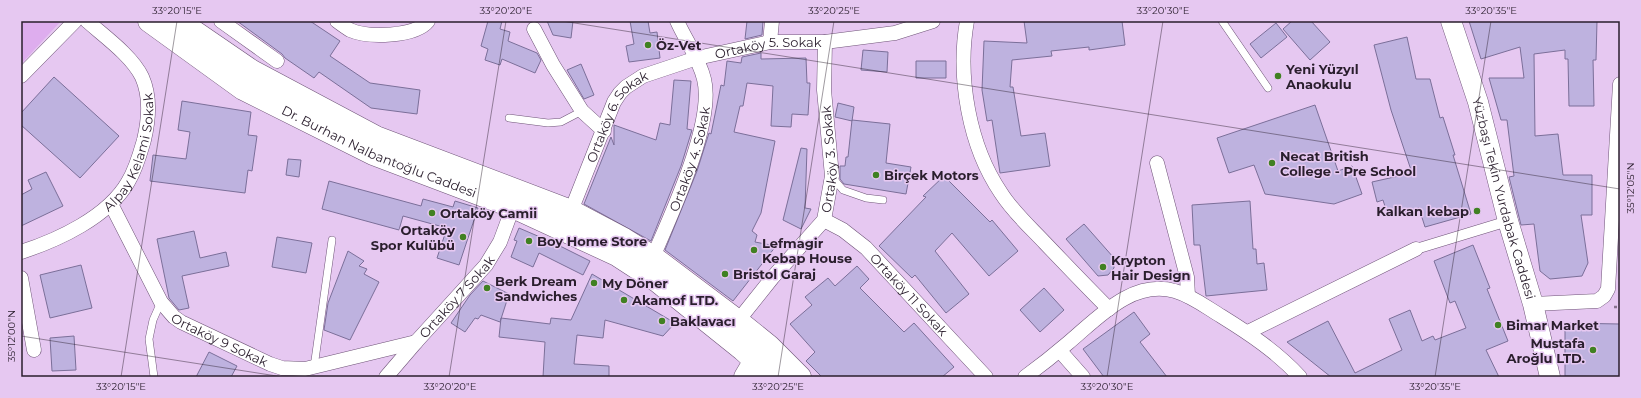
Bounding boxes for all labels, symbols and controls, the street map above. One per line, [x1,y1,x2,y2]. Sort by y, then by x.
text: 33°20'15"E [152,4,202,17]
text: 33°20'20"E [480,4,533,17]
text: 33°20'25"E [808,4,860,17]
text: 33°20'30"E [1137,4,1190,17]
text: 33°20'35"E [1465,4,1517,17]
street label: Ortaköy 5. Sokak [713,34,822,62]
place label: Öz-Vet [656,37,702,53]
marker: Öz-Vet [643,40,653,50]
place label: Yeni Yüzyıl Anaokulu [1285,61,1359,92]
street label: Ortaköy 6. Sokak [583,67,650,165]
marker: Yeni Yüzyıl Anaokulu [1273,71,1283,81]
street label: Alpay Kelami Sokak [100,92,156,214]
street label: Yüzbaşı Tekin Yurdabak Caddesi [1469,95,1539,301]
street label: Dr. Burhan Nalbantoğlu Caddesi [279,102,479,201]
street label: Ortaköy 4. Sokak [665,105,713,214]
street label: Ortaköy 3. Sokak [817,105,840,214]
place label: Necat British College - Pre School [1280,148,1416,179]
marker: Necat British College - Pre School [1267,158,1277,168]
text: 35°12'05"N [1624,162,1637,214]
place label: Birçek Motors [884,167,979,183]
marker: Birçek Motors [871,170,881,180]
place label: Kalkan kebap [1376,203,1469,219]
place label: Ortaköy Camii [440,205,537,221]
marker: Kalkan kebap [1472,206,1482,216]
marker: Ortaköy Camii [427,208,437,218]
place label: Ortaköy Spor Kulübü [371,222,455,253]
marker: Ortaköy Spor Kulübü [458,232,468,242]
place label: Boy Home Store [537,233,647,249]
place label: Lefmagir Kebap House [762,235,852,266]
marker: Boy Home Store [524,236,534,246]
marker: Lefmagir Kebap House [749,245,759,255]
street label: Ortaköy 11 Sokak [867,250,952,339]
place label: Krypton Hair Design [1111,252,1191,283]
street label: Ortaköy 7 Sokak [416,253,498,341]
marker: Krypton Hair Design [1098,262,1108,272]
place label: Bristol Garaj [733,266,816,282]
marker: Bristol Garaj [720,269,730,279]
place label: Berk Dream Sandwiches [495,273,577,304]
place label: My Döner [602,275,668,291]
marker: My Döner [589,278,599,288]
marker: Berk Dream Sandwiches [482,283,492,293]
place label: Akamof LTD. [631,292,718,308]
marker: Akamof LTD. [619,295,629,305]
text: 35°12'00"N [5,310,18,362]
street label: Ortaköy 9 Sokak [168,310,271,370]
place label: Baklavacı [670,313,735,329]
marker: Baklavacı [657,316,667,326]
place label: Bimar Market [1506,317,1599,333]
marker: Bimar Market [1493,320,1503,330]
place label: Mustafa Aroğlu LTD. [1506,335,1585,366]
marker: Mustafa Aroğlu LTD. [1588,345,1598,355]
text: 33°20'15"E [96,380,146,393]
text: 33°20'20"E [424,380,477,393]
text: 33°20'25"E [752,380,804,393]
text: 33°20'30"E [1081,380,1134,393]
text: 33°20'35"E [1409,380,1461,393]

